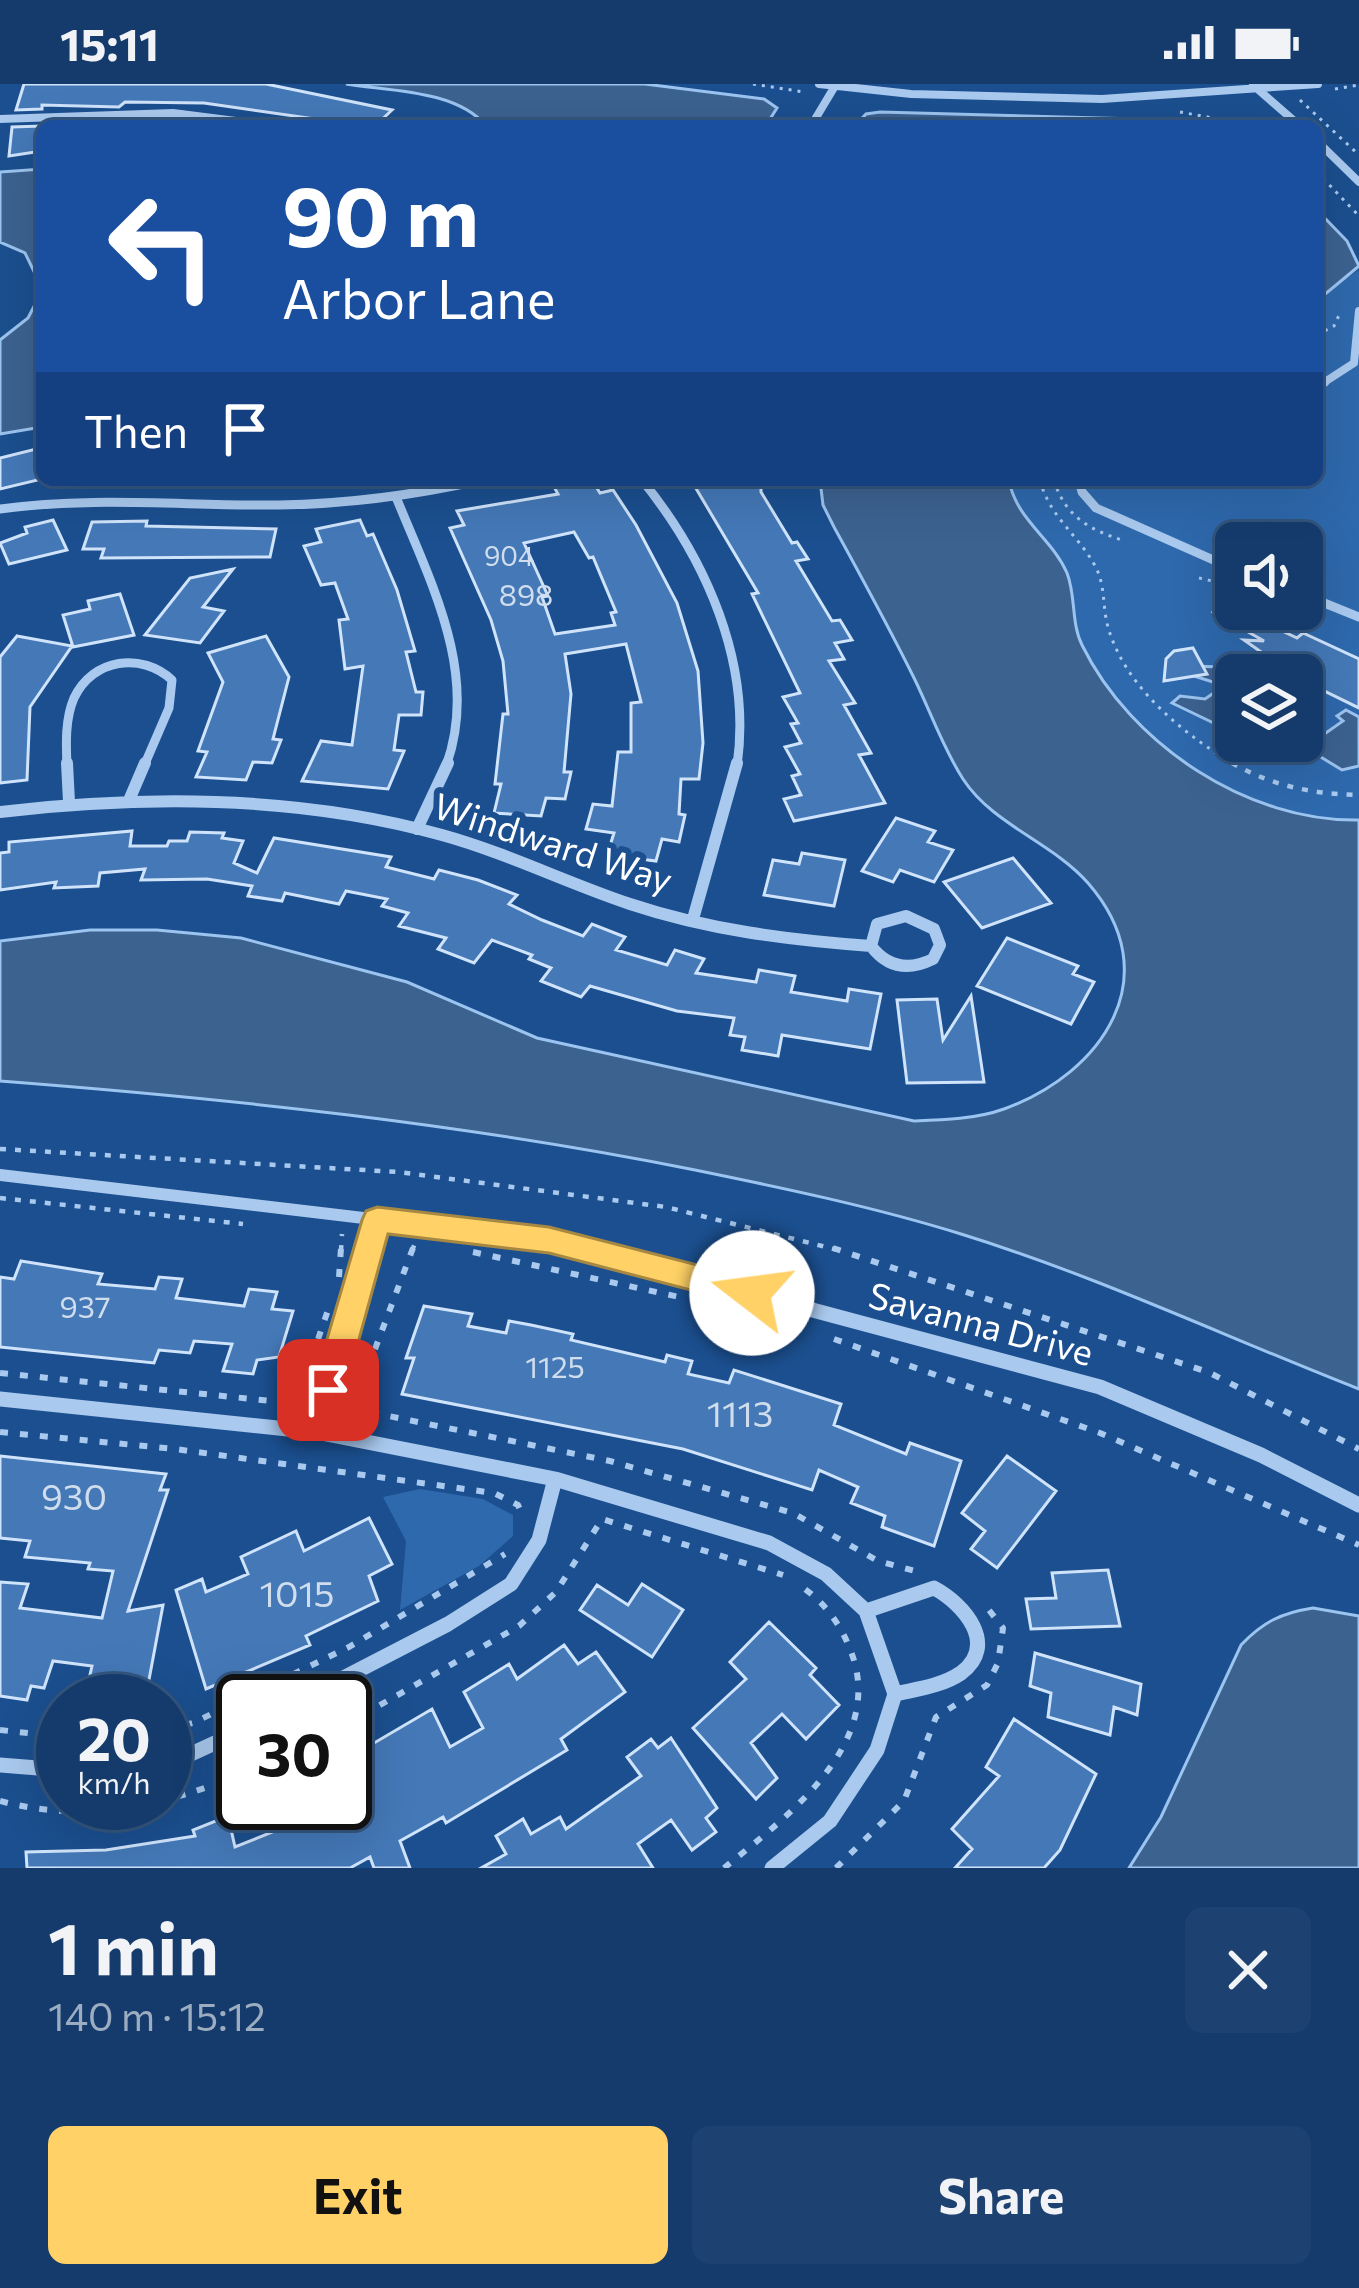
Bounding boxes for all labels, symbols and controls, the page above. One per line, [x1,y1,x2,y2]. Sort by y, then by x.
text: 15:11 [60,15,159,70]
text: 90 m [282,162,479,264]
icon: left [84,168,240,324]
text: Arbor Lane [282,264,556,330]
icon: arrive [212,396,278,462]
text: Then [84,402,188,457]
map controls [1215,522,1323,762]
button: sound [1215,522,1323,630]
house number: 904 [484,539,534,572]
house number: 898 [499,575,553,612]
button: layers [1215,654,1323,762]
street label: Windward Way [429,782,678,900]
position arrow [689,1230,815,1356]
street label: Savanna Drive [865,1271,1098,1373]
house number: 937 [60,1287,110,1324]
pin [277,1339,379,1441]
house number: 1125 [525,1347,585,1384]
icon: arrive [295,1357,361,1423]
house number: 1113 [707,1390,773,1434]
house number: 930 [41,1473,107,1517]
house number: 1015 [260,1570,334,1614]
speed limit sign: 30 [216,1674,372,1830]
text: 20 [77,1700,151,1773]
text: km/h [78,1763,150,1800]
text: 1 min [48,1902,219,1990]
button: close [1185,1907,1311,2033]
text: 140 m · 15:12 [48,1991,266,2039]
button: Exit [48,2126,668,2264]
button: Share [692,2126,1311,2264]

